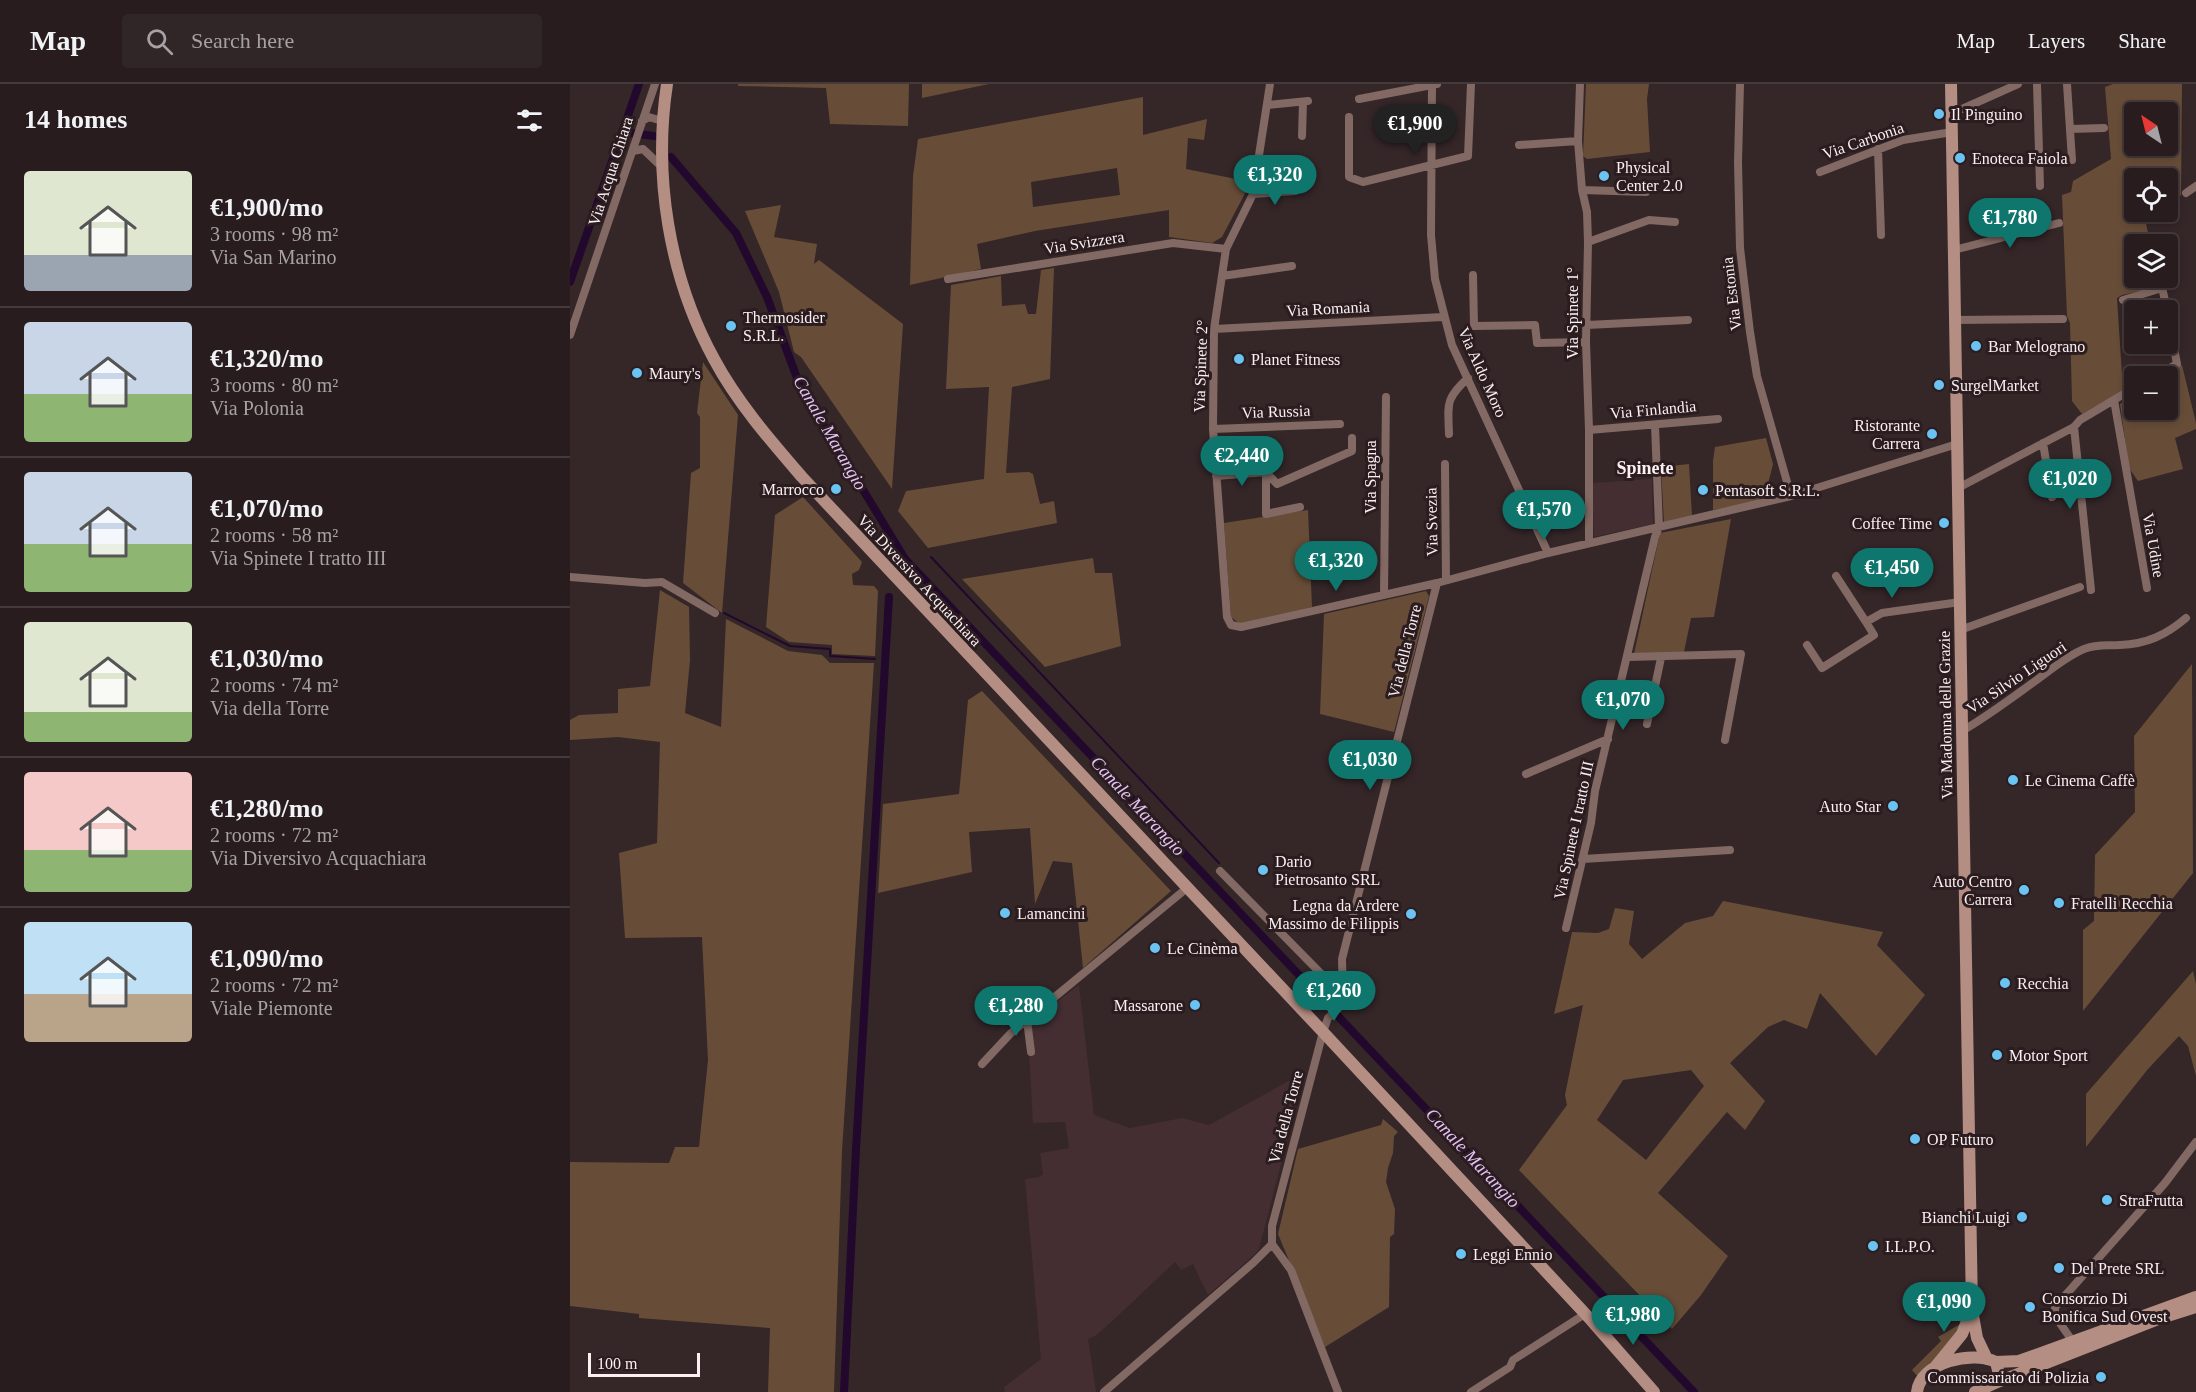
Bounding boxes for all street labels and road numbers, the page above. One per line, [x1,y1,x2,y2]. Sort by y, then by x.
street label: Via Acqua Chiara [585,114,637,228]
street label: Via Carbonia [1820,119,1906,162]
street label: Via Svizzera [1043,228,1126,257]
street label: Via Estonia [1719,256,1744,332]
street label: Via Spinete 1° [1564,267,1582,359]
street label: Via Romania [1286,298,1370,319]
street label: Via Spinete 2° [1190,319,1212,413]
street label: Via Aldo Moro [1455,325,1510,420]
street label: Via Finlandia [1609,397,1697,422]
street label: Via Russia [1241,402,1311,421]
street label: Via Spagna [1362,440,1380,514]
street label: Via Svezia [1422,487,1441,557]
street label: Via Diversivo Acquachiara [854,511,985,650]
street label: Via Udine [2139,511,2168,579]
street label: Via della Torre [1385,603,1424,699]
street label: Via Madonna delle Grazie [1936,631,1955,799]
street label: Via Silvio Liguori [1963,638,2070,718]
street label: Via Spinete I tratto III [1550,759,1597,901]
street label: Via della Torre [1265,1069,1306,1165]

